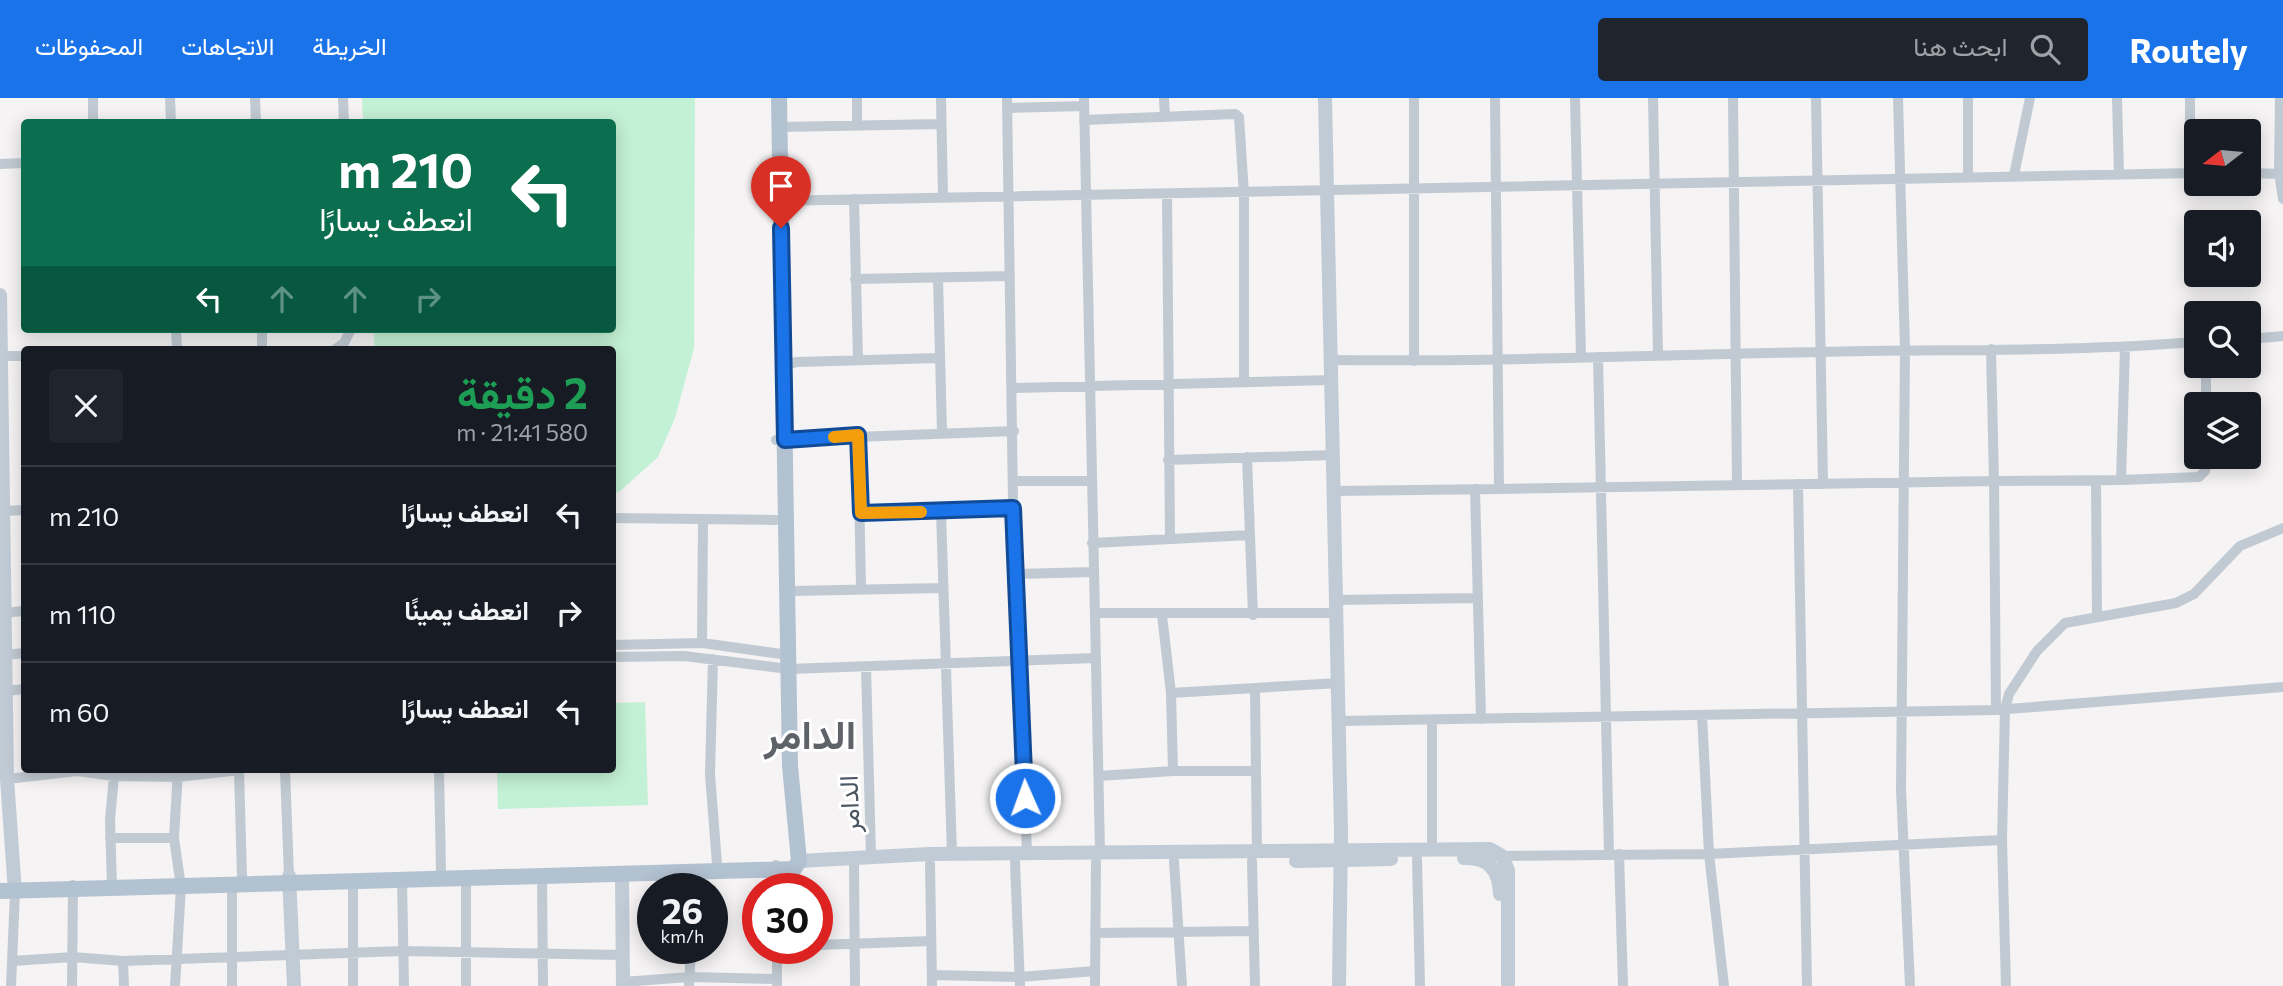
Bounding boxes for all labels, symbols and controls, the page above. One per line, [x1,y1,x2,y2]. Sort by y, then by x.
search box [1598,18,2088,81]
text: Routely [2130,29,2248,70]
text: ابحث هنا [1913,30,2008,61]
icon: search [2026,30,2064,68]
text: المحفوظات [35,31,143,60]
text: الاتجاهات [181,31,274,60]
text: الخريطة [312,31,387,60]
north arrow [2184,119,2261,196]
map controls [2184,119,2261,469]
text: 210 m [338,138,473,198]
icon: left [497,147,588,238]
pin [751,156,811,228]
icon: arrive [762,167,800,205]
text: انعطف يسارًا [319,198,473,238]
button: sound [2184,210,2261,287]
icon: left [190,280,228,318]
icon: ahead [263,280,301,318]
icon: ahead [336,280,374,318]
icon: right [409,280,447,318]
button: search [2184,301,2261,378]
text: 2 دقيقة [457,366,588,418]
button: close [49,369,123,443]
button: layers [2184,392,2261,469]
text: 580 m · 21:41 [456,418,588,446]
text: انعطف يسارًا [401,496,529,527]
icon: left [550,496,588,534]
text: 210 m [49,500,119,531]
text: انعطف يمينًا [404,594,529,625]
icon: right [550,594,588,632]
text: 110 m [49,598,116,629]
text: انعطف يسارًا [401,692,529,723]
icon: left [550,692,588,730]
text: 60 m [49,696,109,727]
district label: الدامر [763,708,856,760]
position arrow [988,761,1062,835]
street label: الدامر [832,775,867,834]
speed limit sign: 30 [742,873,833,964]
text: 26 [662,888,703,931]
text: km/h [661,925,704,947]

